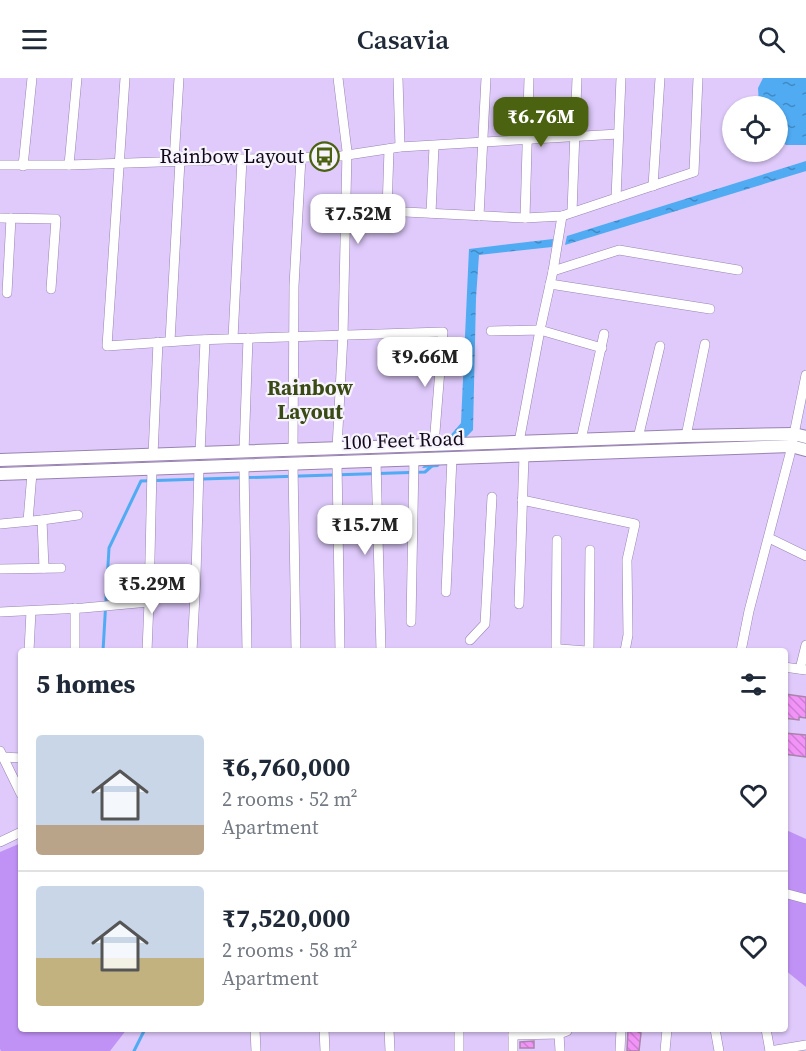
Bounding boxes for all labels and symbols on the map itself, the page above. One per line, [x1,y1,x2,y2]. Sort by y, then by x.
pin: ₹6.76M [492,97,590,148]
bus stop icon: Rainbow Layout [309,140,341,172]
place label: Rainbow Layout [160,142,304,170]
pin: ₹7.52M [309,194,407,245]
pin: ₹9.66M [376,337,474,388]
district label: Rainbow Layout [267,373,354,426]
street label: 100 Feet Road [341,424,465,456]
pin: ₹15.7M [316,505,414,556]
pin: ₹5.29M [103,564,201,615]

